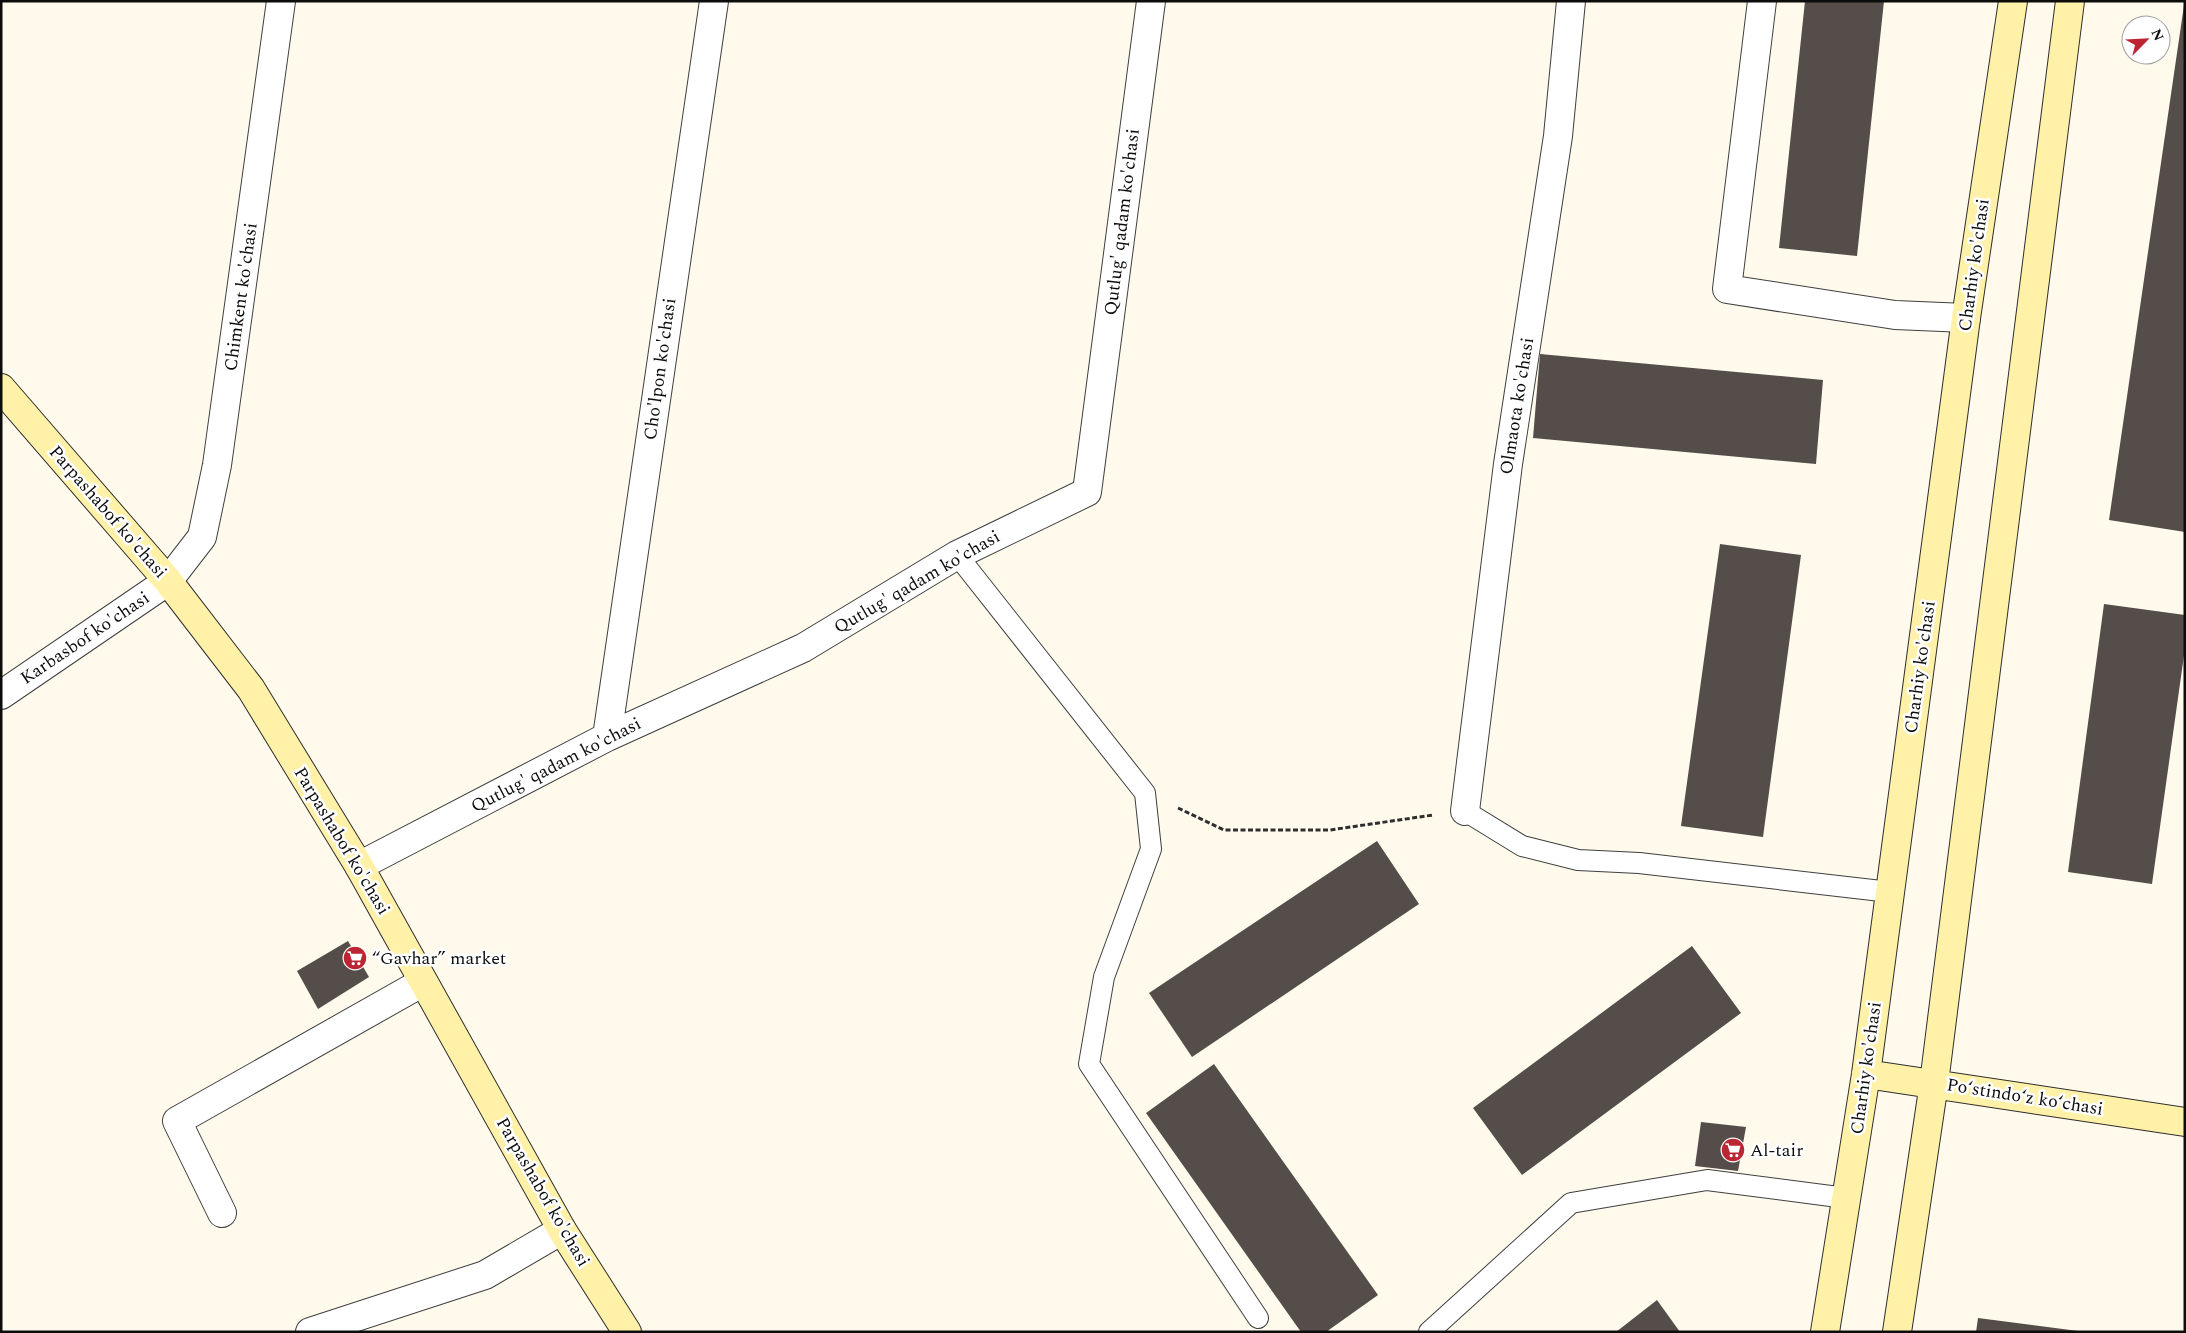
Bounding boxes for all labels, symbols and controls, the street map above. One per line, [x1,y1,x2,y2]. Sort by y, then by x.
north arrow [2121,15,2171,65]
text: N [2146,25,2169,44]
street label: Qutlug' qadam ko'chasi [1097,127,1147,317]
street label: Charhiy ko'chasi [1951,197,1997,333]
street label: Chimkent ko'chasi [217,221,265,373]
street label: Cho'lpon ko'chasi [637,296,683,442]
street label: Olmaota ko'chasi [1493,335,1541,477]
street label: Parpashabof ko'chasi [42,439,174,585]
street label: Qutlug' qadam ko'chasi [829,523,1005,641]
street label: Karbasbof ko'chasi [15,585,155,691]
street label: Charhiy ko'chasi [1897,599,1943,735]
street label: Qutlug' qadam ko'chasi [466,710,646,820]
street label: Parpashabof ko'chasi [287,762,397,920]
supermarket icon: “Gavhar” market [342,945,368,971]
place label: “Gavhar” market [372,945,506,972]
street label: Charhiy ko'chasi [1843,1000,1889,1136]
street label: Poʻstindoʻz koʻchasi [1945,1071,2105,1123]
street label: Parpashabof ko'chasi [489,1112,597,1272]
supermarket icon: Al-tair [1720,1137,1746,1163]
place label: Al-tair [1750,1137,1803,1164]

